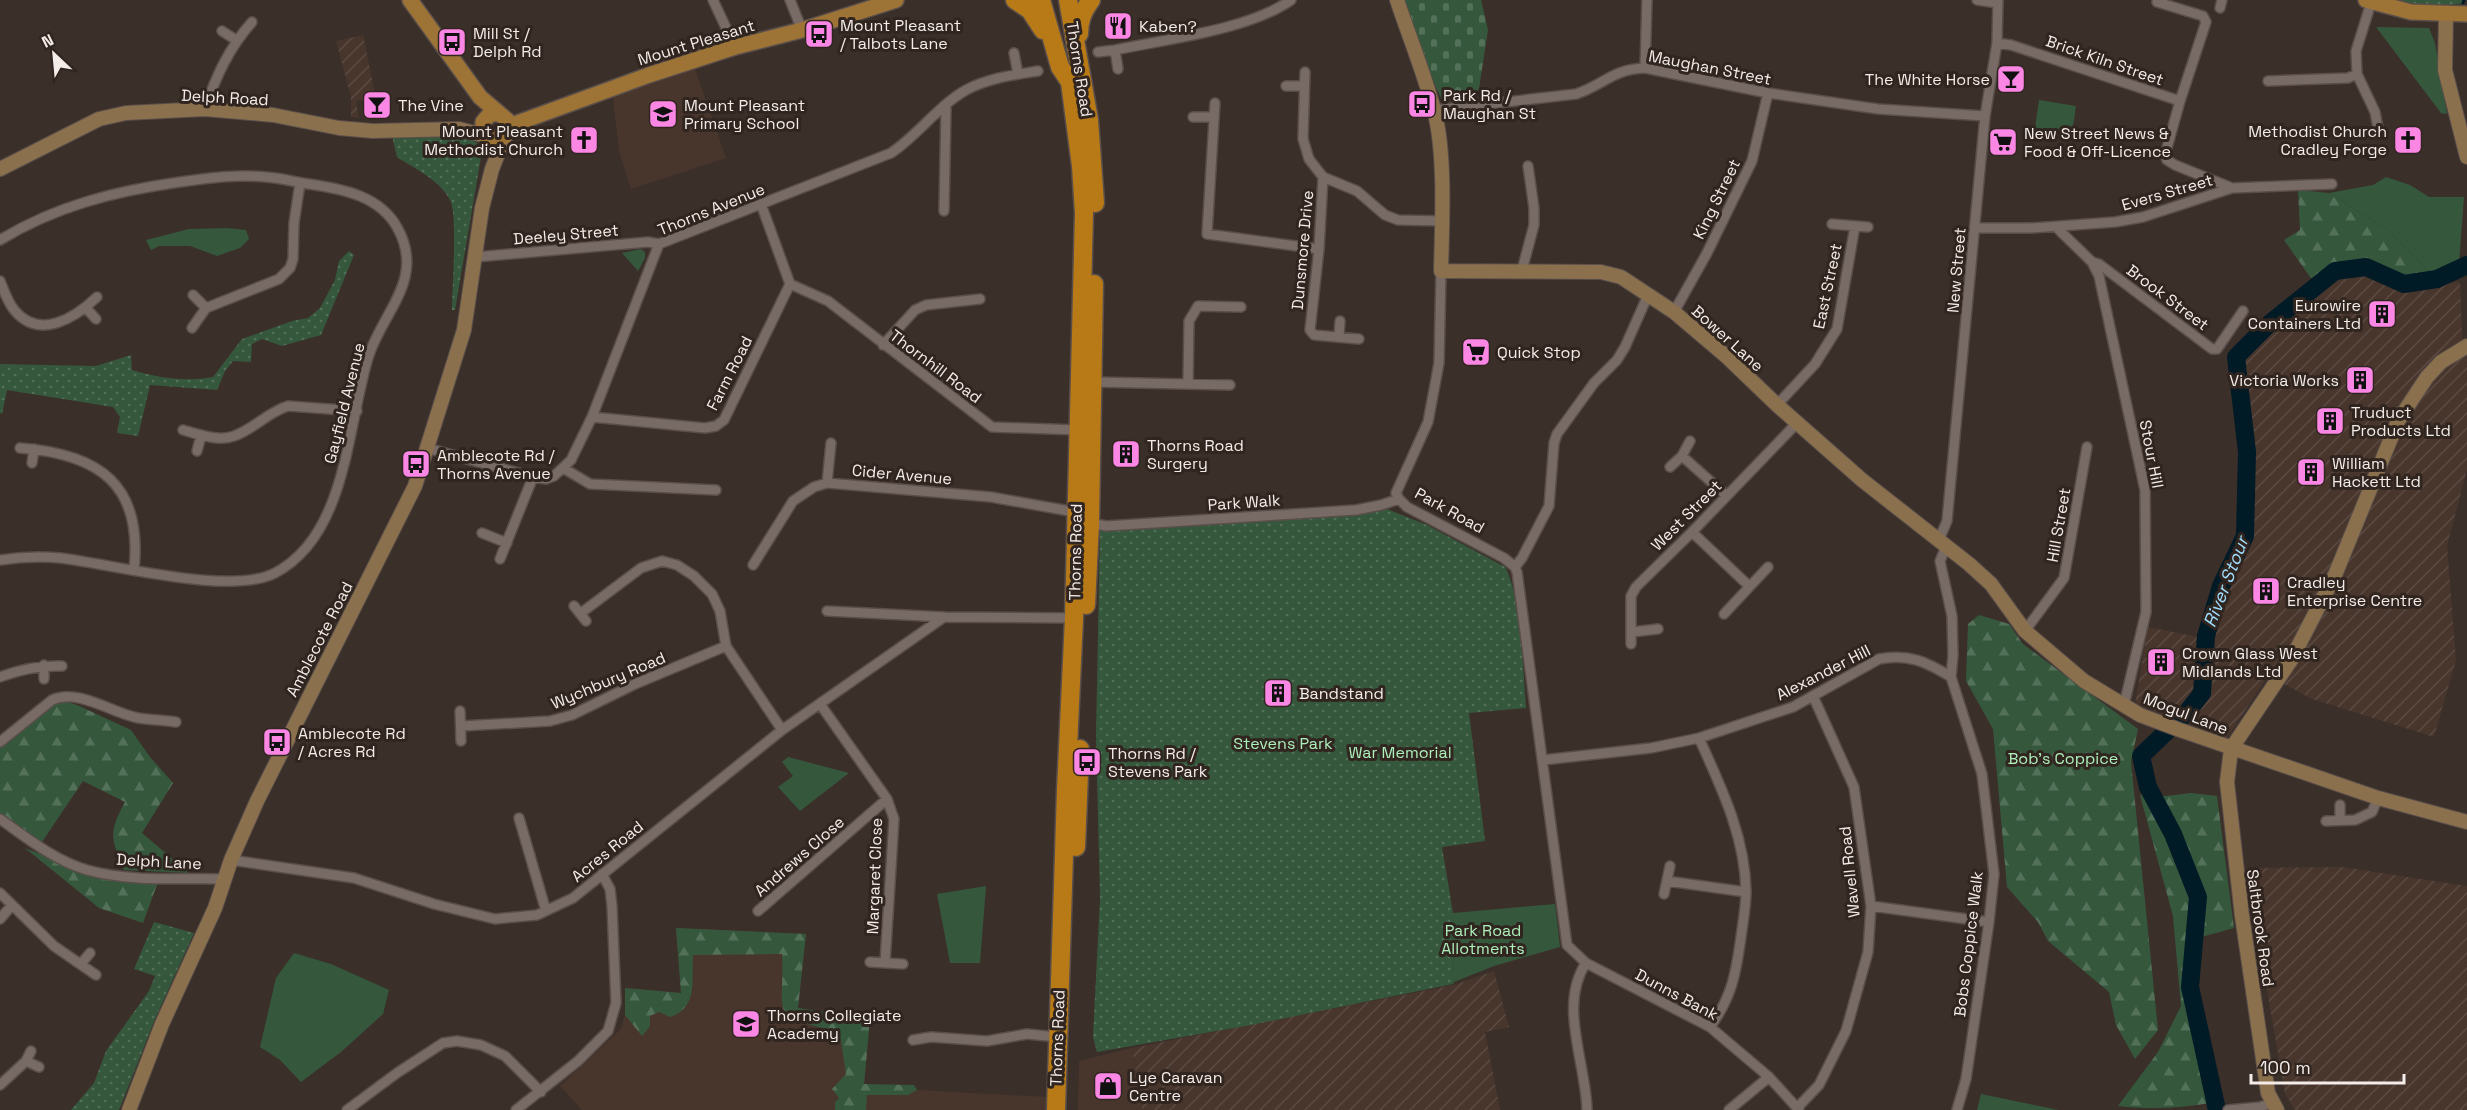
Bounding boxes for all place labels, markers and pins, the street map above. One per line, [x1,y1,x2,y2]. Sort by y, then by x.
restaurant icon: Kaben? [1102,10,1134,42]
place label: Mount Pleasant / Talbots Lane [840,15,961,54]
place label: Kaben? [1139,16,1197,37]
bus stop icon: Mount Pleasant / Talbots Lane [803,18,835,50]
place label: Mill St / Delph Rd [473,23,542,62]
bus stop icon: Mill St / Delph Rd [436,26,468,58]
bar icon: The White Horse [1995,63,2027,95]
place label: The White Horse [1865,69,1990,90]
place label: Park Rd / Maughan St [1443,85,1536,124]
bus stop icon: Park Rd / Maughan St [1406,88,1438,120]
bar icon: The Vine [361,89,393,121]
place label: The Vine [398,95,464,116]
place label: Mount Pleasant Primary School [684,95,805,134]
school or university icon: Mount Pleasant Primary School [647,98,679,130]
place label: Mount Pleasant Methodist Church [424,121,563,160]
place label: Methodist Church Cradley Forge [2248,121,2387,160]
place label: New Street News & Food & Off-Licence [2024,123,2171,162]
church icon: Mount Pleasant Methodist Church [568,124,600,156]
church icon: Methodist Church Cradley Forge [2392,124,2424,156]
supermarket icon: New Street News & Food & Off-Licence [1987,126,2019,158]
place label: Eurowire Containers Ltd [2248,295,2361,334]
building icon: Eurowire Containers Ltd [2366,298,2398,330]
supermarket icon: Quick Stop [1460,336,1492,368]
place label: Quick Stop [1497,342,1581,363]
building icon: Victoria Works [2344,364,2376,396]
place label: Victoria Works [2229,370,2339,391]
place label: Truduct Products Ltd [2351,402,2451,441]
building icon: Truduct Products Ltd [2314,405,2346,437]
place label: Thorns Road Surgery [1147,435,1244,474]
building icon: Thorns Road Surgery [1110,438,1142,470]
place label: Amblecote Rd / Thorns Avenue [437,445,555,484]
bus stop icon: Amblecote Rd / Thorns Avenue [400,448,432,480]
place label: William Hackett Ltd [2332,453,2421,492]
building icon: William Hackett Ltd [2295,456,2327,488]
place label: Cradley Enterprise Centre [2287,572,2422,611]
building icon: Cradley Enterprise Centre [2250,575,2282,607]
place label: Crown Glass West Midlands Ltd [2182,643,2318,682]
building icon: Crown Glass West Midlands Ltd [2145,646,2177,678]
building icon: Bandstand [1262,677,1294,709]
place label: Bandstand [1299,683,1384,704]
place label: Amblecote Rd / Acres Rd [298,723,406,762]
bus stop icon: Amblecote Rd / Acres Rd [261,726,293,758]
place label: Thorns Rd / Stevens Park [1108,743,1208,782]
bus stop icon: Thorns Rd / Stevens Park [1071,746,1103,778]
place label: Thorns Collegiate Academy [767,1005,901,1044]
school or university icon: Thorns Collegiate Academy [730,1008,762,1040]
place label: Lye Caravan Centre [1129,1067,1222,1106]
shop icon: Lye Caravan Centre [1092,1070,1124,1102]

